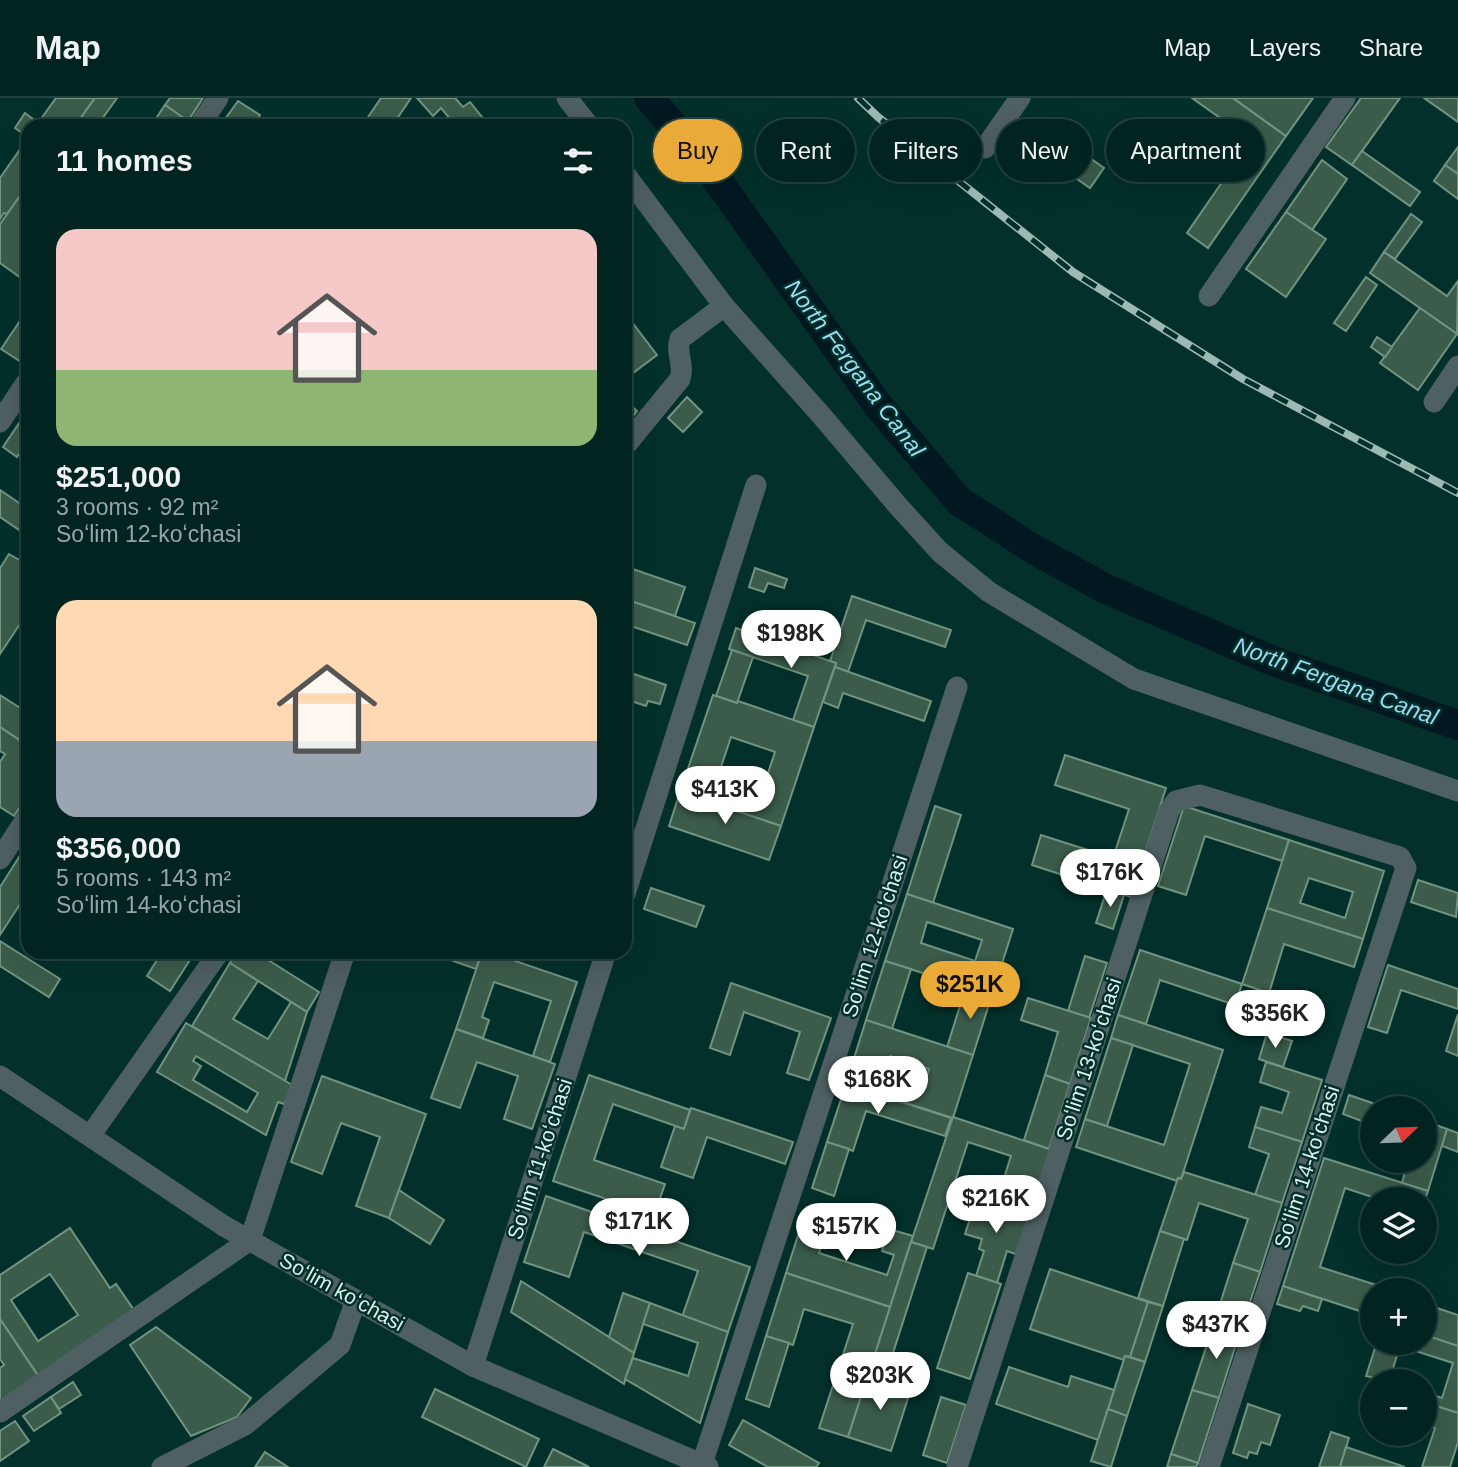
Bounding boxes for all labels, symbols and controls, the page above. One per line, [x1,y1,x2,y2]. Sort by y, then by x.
text: Map [35,29,101,66]
text: Map [1164,34,1211,61]
text: Layers [1249,34,1321,61]
text: Share [1359,34,1423,61]
chip: Buy [653,119,742,182]
chip: Rent [756,119,855,182]
chip: Filters [869,119,982,182]
chip: New [996,119,1092,182]
chip: Apartment [1106,119,1265,182]
icon: filters [559,142,597,180]
text: 11 homes [56,144,193,177]
water label: North Fergana Canal [780,274,931,462]
icon: home [264,275,390,401]
text: $251,000 [56,460,181,493]
text: 3 rooms · 92 m² [56,494,218,520]
text: Soʻlim 12-koʻchasi [56,521,241,547]
pin: $198K [742,610,840,670]
text: $198K [757,620,825,646]
water label: North Fergana Canal [1231,632,1442,730]
icon: home [264,646,390,772]
pin: $413K [676,766,774,826]
text: $413K [691,776,759,802]
text: $356,000 [56,831,181,864]
pin: $176K [1061,850,1159,909]
street label: Soʻlim 12-koʻchasi [837,852,912,1020]
text: $176K [1076,859,1144,885]
text: 5 rooms · 143 m² [56,865,231,891]
text: Soʻlim 14-koʻchasi [56,892,241,918]
pin: $251K [921,962,1019,1021]
text: $251K [936,971,1004,997]
street label: Soʻlim 13-koʻchasi [1051,975,1126,1143]
pin: $356K [1226,990,1324,1050]
text: $356K [1241,1000,1309,1026]
pin: $168K [829,1056,927,1116]
text: $168K [844,1066,912,1092]
street label: Soʻlim 11-koʻchasi [503,1076,576,1242]
street label: Soʻlim 14-koʻchasi [1269,1083,1344,1251]
north arrow [1360,1096,1437,1172]
map controls [1360,1096,1437,1446]
pin: $216K [947,1176,1045,1235]
text: $216K [962,1185,1030,1211]
button: layers [1360,1187,1437,1264]
pin: $171K [590,1198,688,1258]
pin: $157K [797,1204,895,1263]
text: $171K [605,1208,673,1234]
text: $157K [812,1213,880,1239]
street label: Soʻlim koʻchasi [276,1248,409,1335]
button: + [1360,1278,1437,1355]
pin: $437K [1167,1302,1265,1361]
text: $437K [1182,1311,1250,1337]
pin: $203K [831,1352,929,1412]
text: $203K [846,1362,914,1388]
button: − [1360,1369,1437,1446]

